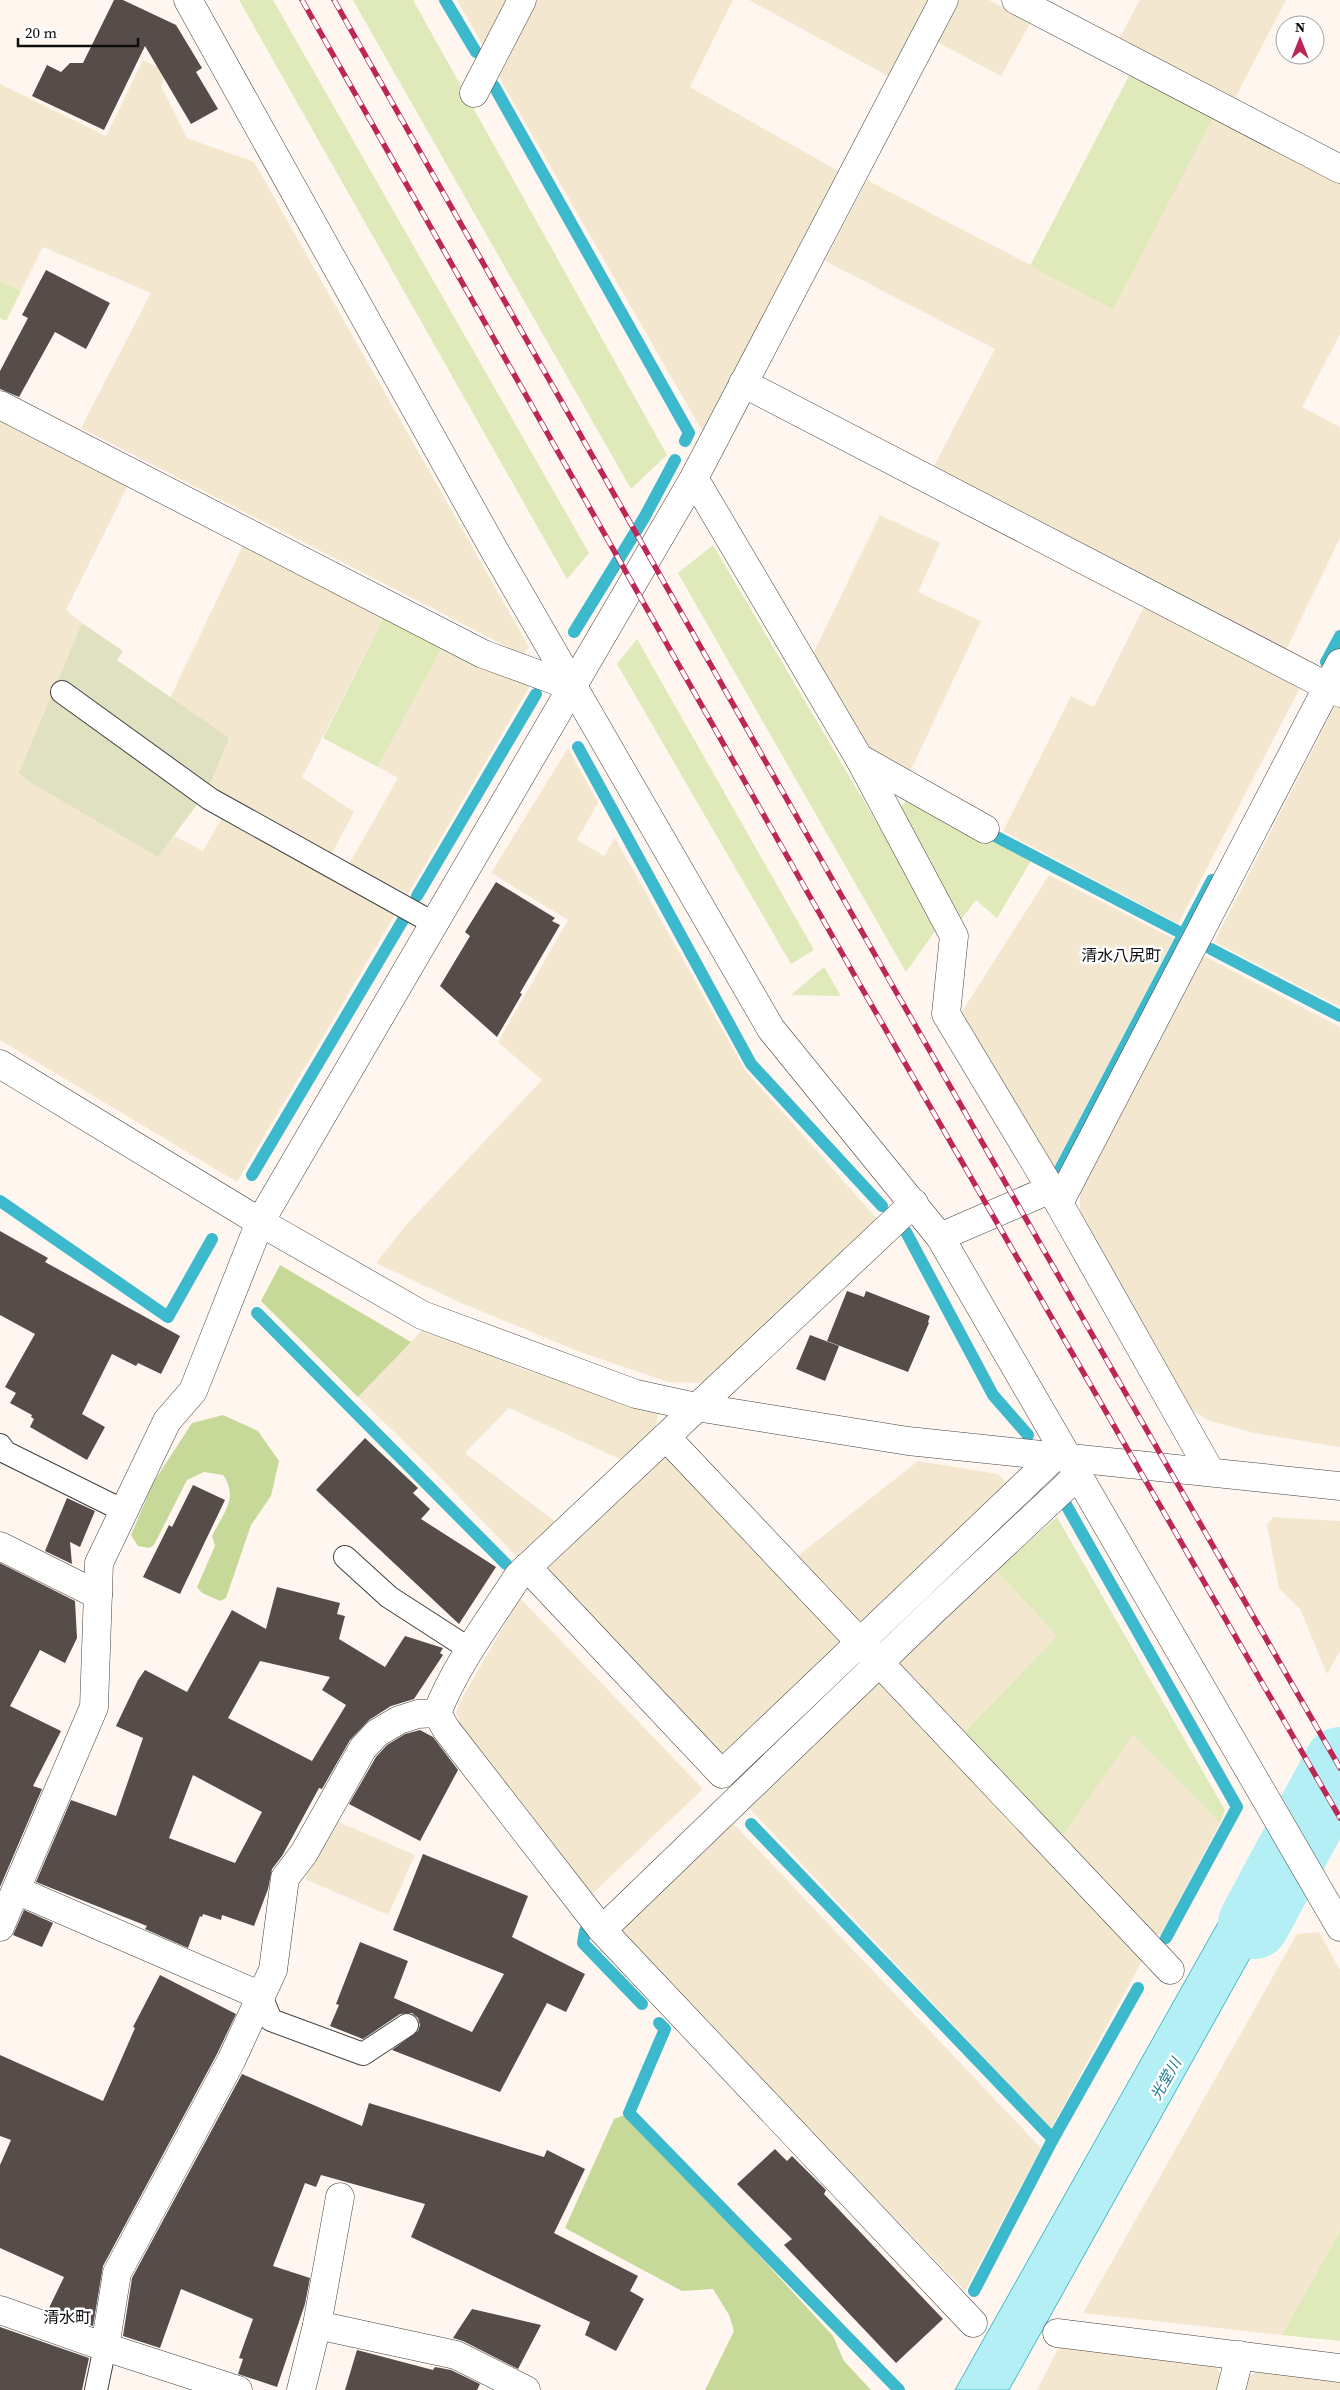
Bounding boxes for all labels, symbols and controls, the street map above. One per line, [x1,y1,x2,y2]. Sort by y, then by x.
scale bar [18,15,138,47]
north arrow [1275,15,1325,65]
text: N [1295,17,1305,37]
text: 20 m [25,22,57,43]
district label: 清水八尻町 [1081,944,1161,966]
water label: 光堂川 [1145,2052,1187,2103]
district label: 清水町 [43,2306,91,2328]

